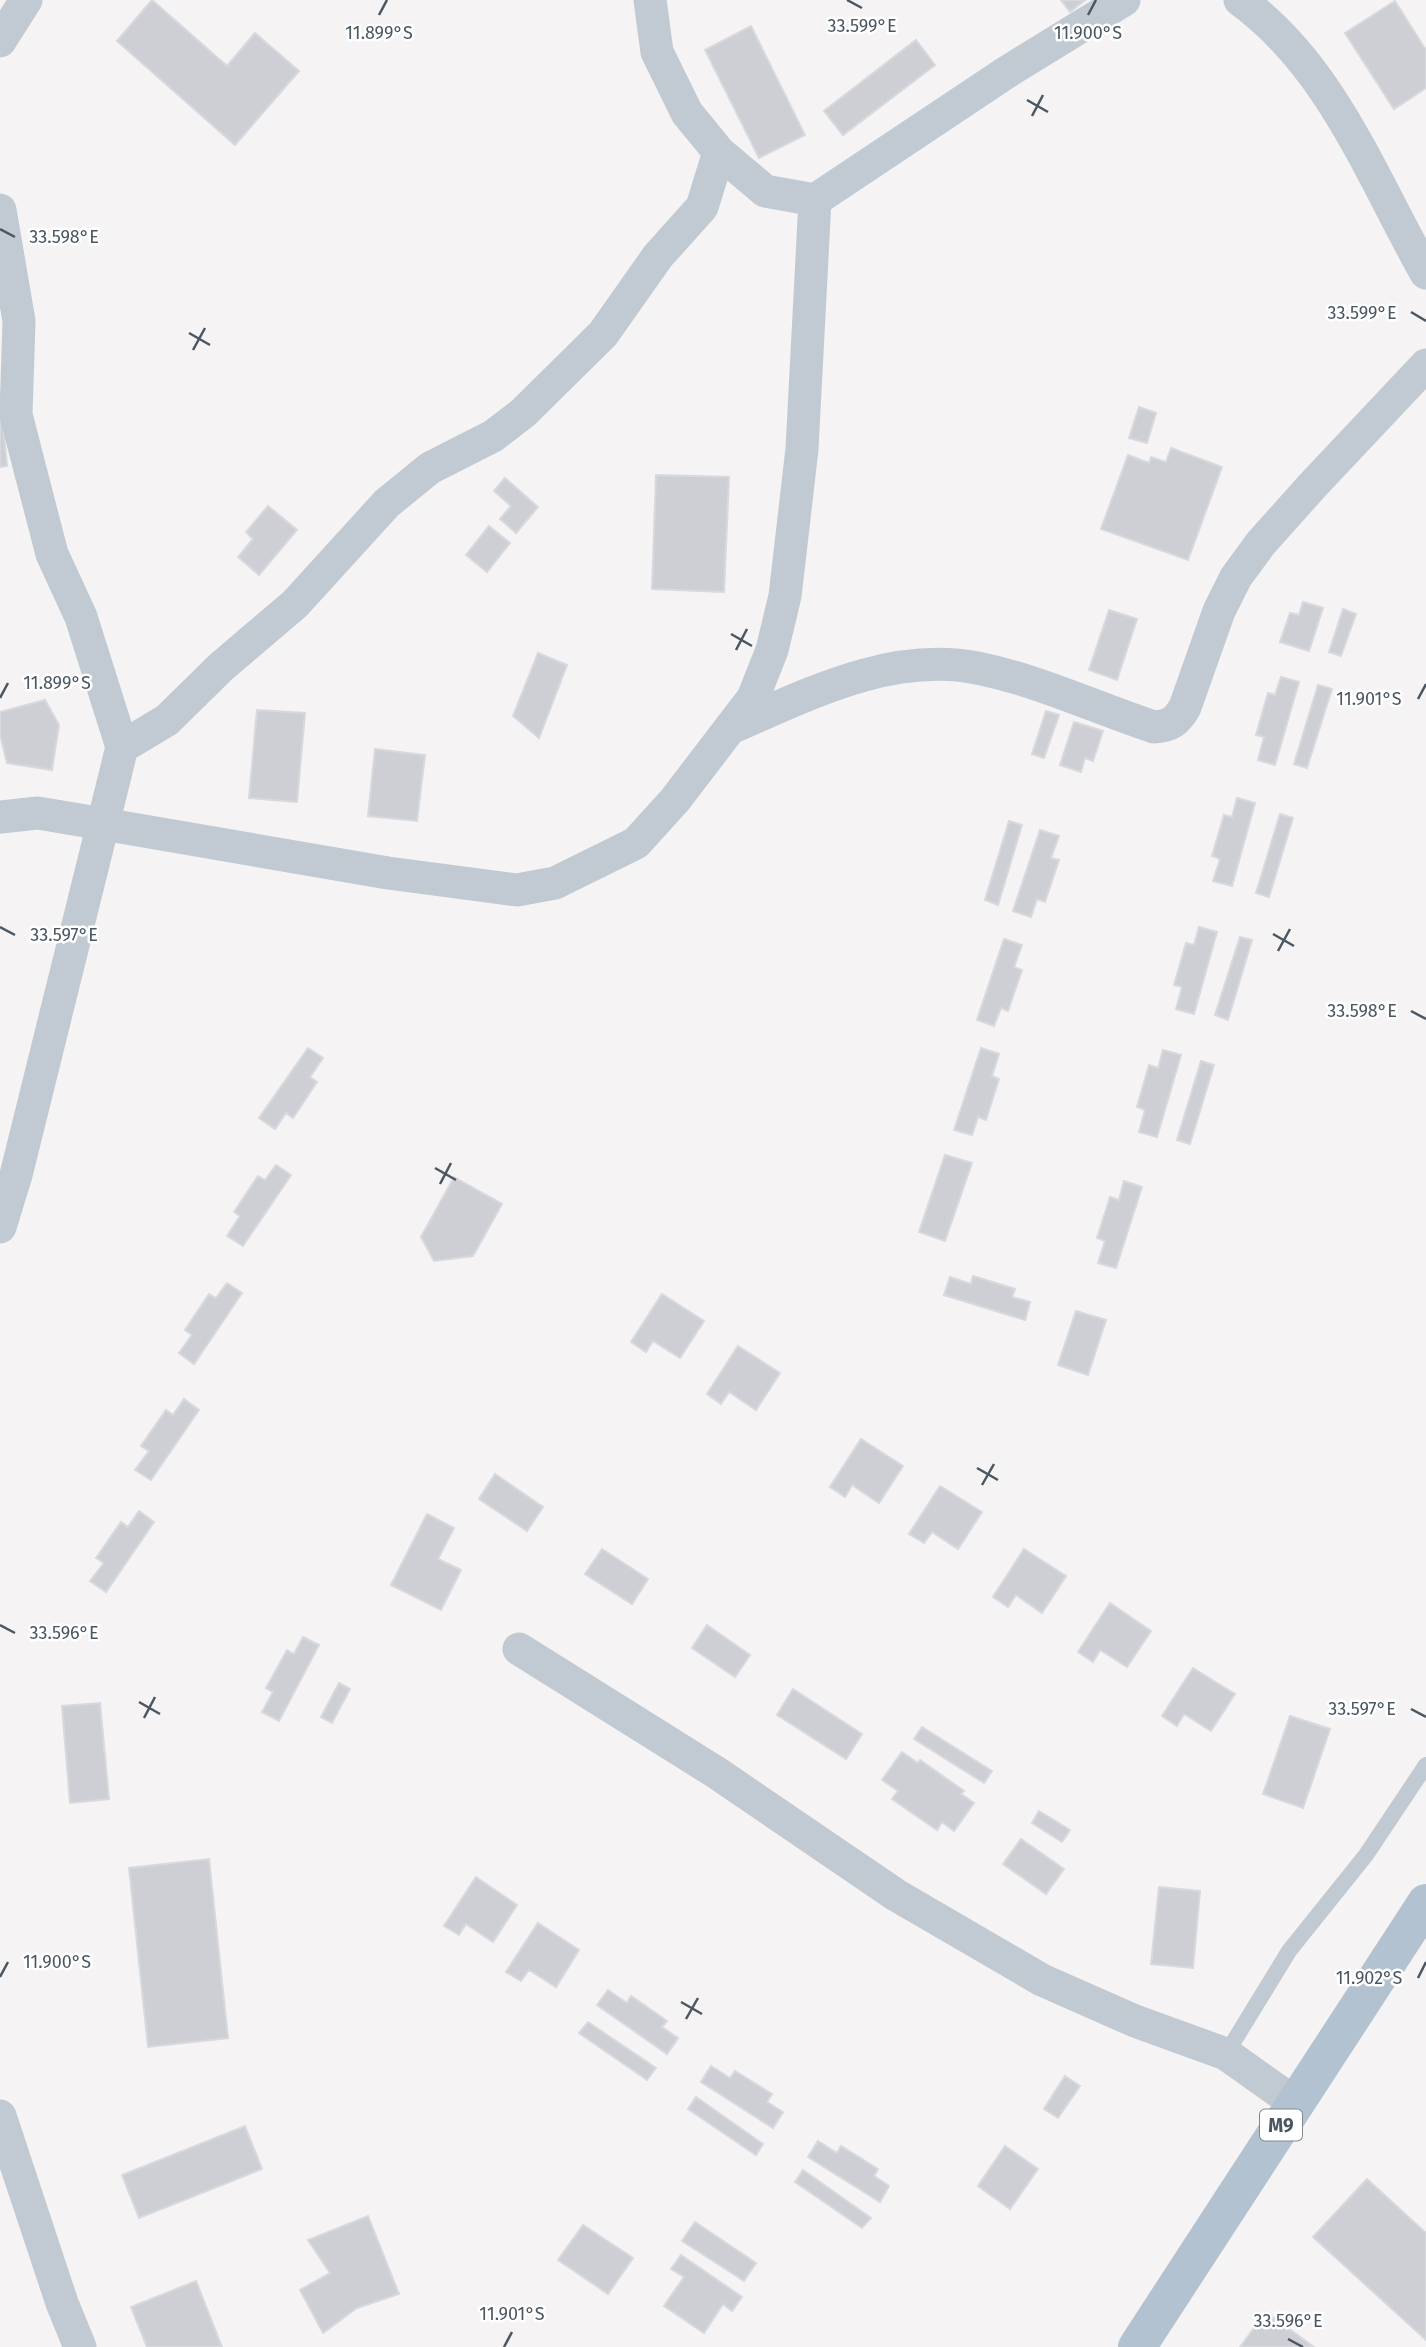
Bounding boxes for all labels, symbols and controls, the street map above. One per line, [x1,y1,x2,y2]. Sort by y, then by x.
text: 33.599°E [827,15,897,37]
text: 11.899°S [345,22,413,44]
text: 11.900°S [1054,22,1122,44]
text: 33.598°E [29,226,99,248]
text: 33.599°E [1327,302,1397,324]
text: 11.899°S [23,672,91,694]
text: 11.901°S [1336,688,1402,710]
text: 33.597°E [30,924,98,946]
text: 33.598°E [1327,1000,1397,1022]
text: 33.596°E [29,1622,99,1644]
text: 33.597°E [1328,1698,1396,1720]
text: 11.900°S [23,1951,91,1973]
text: 11.902°S [1336,1967,1402,1989]
road number: M9 [1260,2110,1302,2140]
text: 11.901°S [479,2303,545,2325]
text: 33.596°E [1253,2310,1323,2332]

